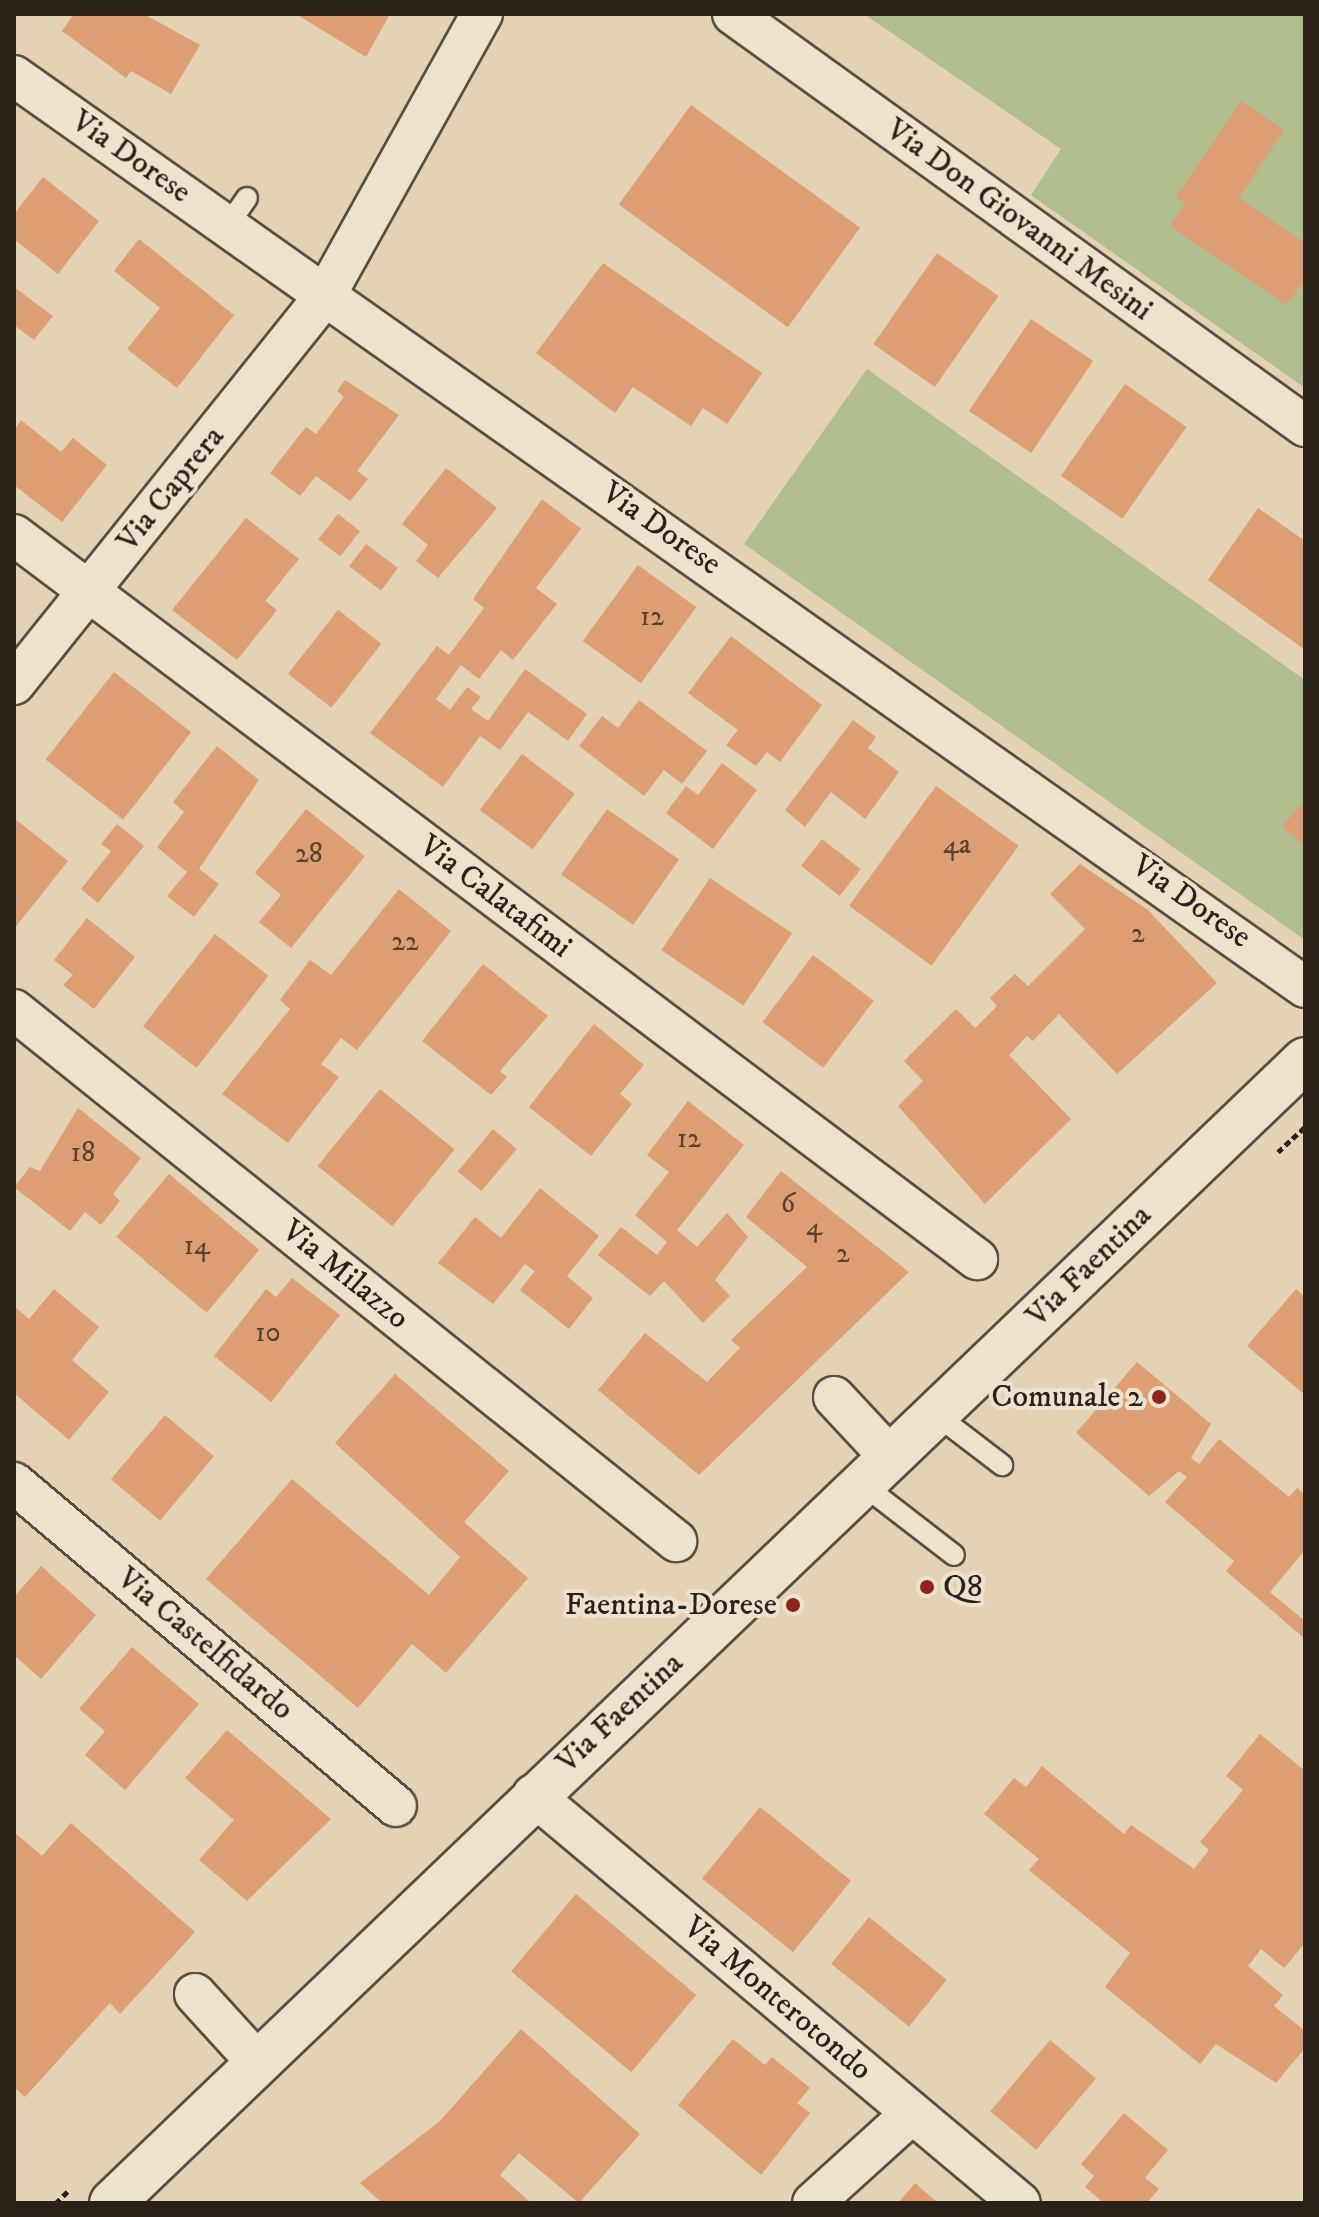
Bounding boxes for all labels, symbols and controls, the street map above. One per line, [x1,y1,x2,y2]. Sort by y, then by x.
street label: Via Dorese [64,102,198,212]
street label: Via Don Giovanni Mesini [878,110,1160,330]
street label: Via Caprera [109,419,233,559]
street label: Via Dorese [594,474,728,584]
house number: 12 [640,600,664,634]
street label: Via Calatafimi [411,827,579,967]
house number: 4a [943,828,971,862]
house number: 28 [295,837,323,871]
street label: Via Dorese [1124,847,1258,957]
house number: 2 [1131,917,1145,951]
house number: 22 [391,925,419,959]
house number: 12 [677,1122,701,1156]
house number: 18 [71,1136,95,1170]
house number: 6 [781,1187,795,1221]
street label: Via Faentina [1018,1197,1160,1335]
house number: 4 [806,1210,822,1244]
street label: Via Milazzo [274,1212,416,1338]
house number: 14 [184,1229,210,1263]
house number: 2 [836,1237,850,1271]
house number: 10 [255,1316,281,1350]
place label: Comunale 2 [991,1378,1143,1416]
marker: Comunale 2 [1150,1388,1168,1406]
street label: Via Castelfidardo [109,1559,301,1729]
place label: Q8 [943,1568,983,1606]
marker: Q8 [918,1578,936,1596]
place label: Faentina-Dorese [565,1586,777,1624]
marker: Faentina-Dorese [784,1596,802,1614]
street label: Via Faentina [549,1645,691,1781]
street label: Via Monterotondo [675,1909,879,2089]

